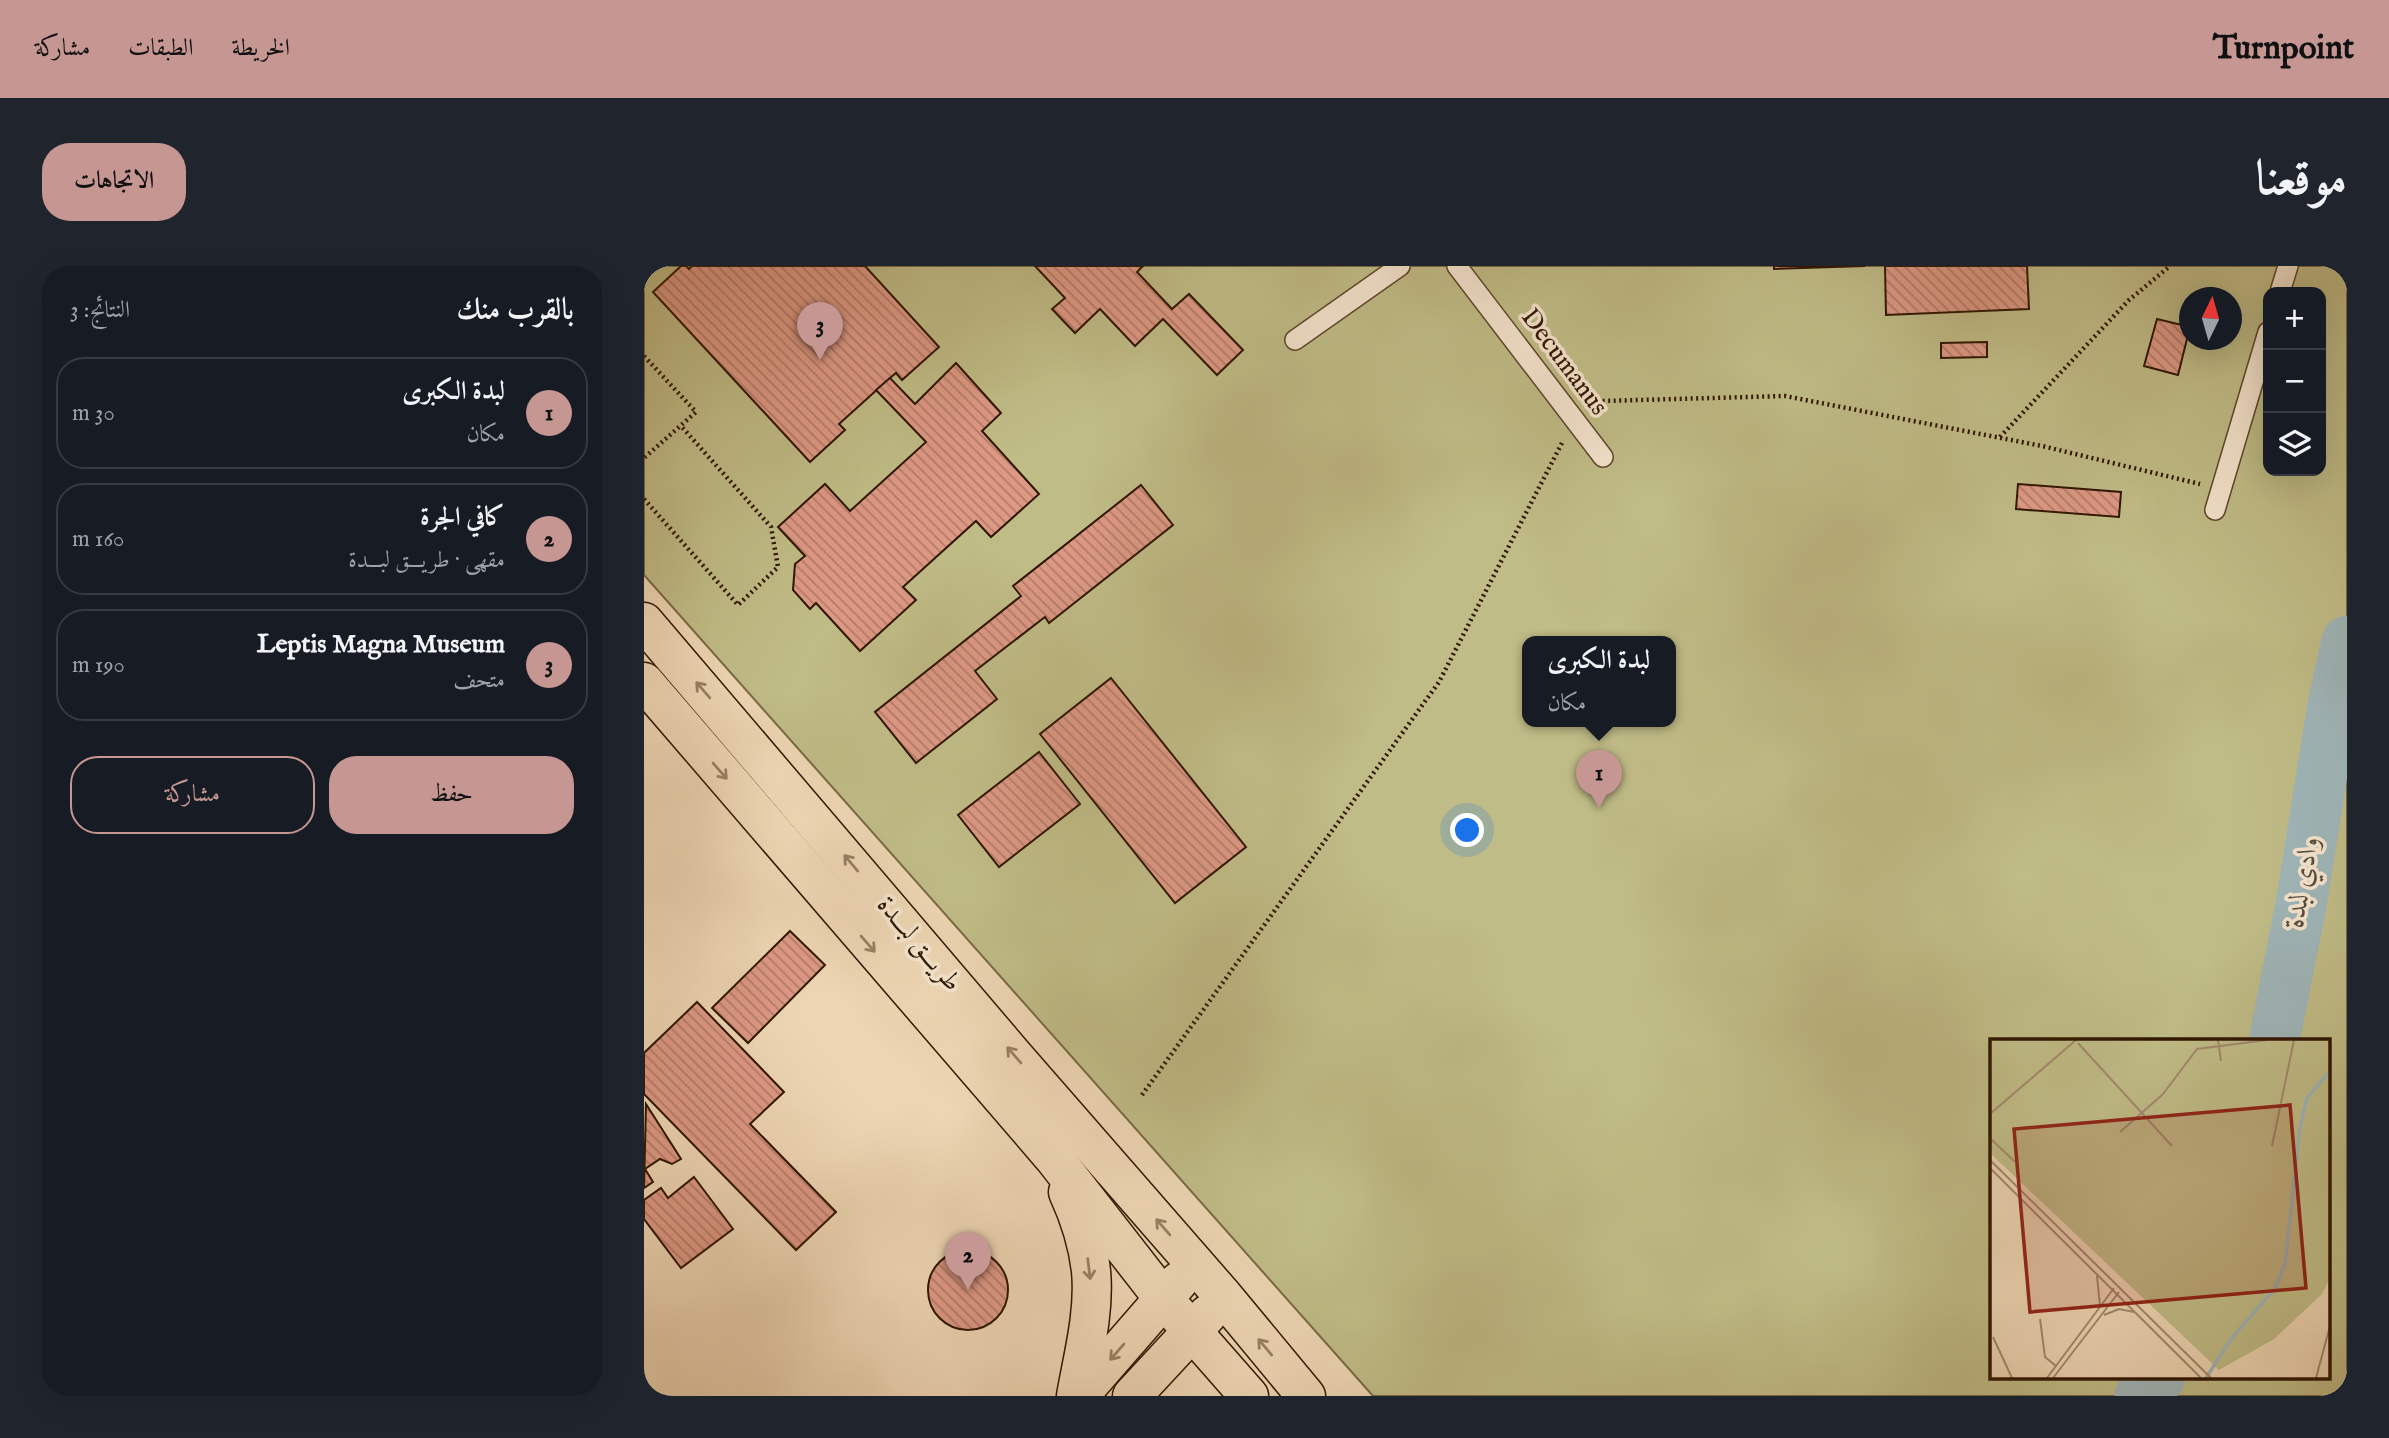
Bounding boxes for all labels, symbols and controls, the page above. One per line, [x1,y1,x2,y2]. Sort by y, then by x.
text: Turnpoint [2213,28,2354,70]
text: مشاركة [35,33,90,64]
text: الطبقات [128,33,194,64]
text: الخريطة [232,33,290,64]
button: الاتجاهات [42,143,186,221]
text: موقعنا [2255,150,2347,212]
north arrow [2179,287,2242,350]
map controls [2263,287,2326,476]
button: + [2263,287,2326,350]
text: بالقرب منك [457,292,574,330]
text: النتائج: 3 [70,296,130,325]
pin: 3 [797,302,843,360]
street label: Decumanus [1513,302,1615,422]
button: − [2263,350,2326,413]
text: لبدة الكبرى [402,375,505,408]
text: 30 m [72,399,115,428]
text: 1 [545,399,553,428]
button: layers [2263,413,2326,476]
text: مكان [466,420,505,449]
text: كافي الجرة [420,501,505,534]
text: 160 m [72,525,124,554]
text: 2 [544,525,554,554]
text: مقهى · طريـــق لبـــدة [348,546,505,575]
text: Leptis Magna Museum [257,628,505,661]
popup [1522,636,1676,727]
text: لبدة الكبرى [1548,644,1650,677]
text: 190 m [72,651,125,680]
text: 3 [545,651,553,680]
text: متحف [453,666,505,695]
one-way arrow [695,682,712,699]
text: مكان [1548,689,1586,718]
pin: 1 [1576,750,1622,808]
button: مشاركة [70,756,315,834]
button: حفظ [329,756,574,834]
one-way arrow [712,762,728,780]
your location [1450,813,1484,847]
water label: وادي لبدة [2278,833,2331,932]
one-way arrow [843,855,859,873]
street label: طريـــق لبـــدة [869,889,969,999]
one-way arrow [860,935,876,953]
inset map [1990,1039,2330,1378]
one-way arrow [1006,1047,1022,1065]
one-way arrow [1155,1219,1171,1237]
pin: 2 [945,1232,991,1290]
one-way arrow [1083,1257,1096,1280]
one-way arrow [1257,1338,1273,1356]
one-way arrow [1109,1343,1125,1361]

